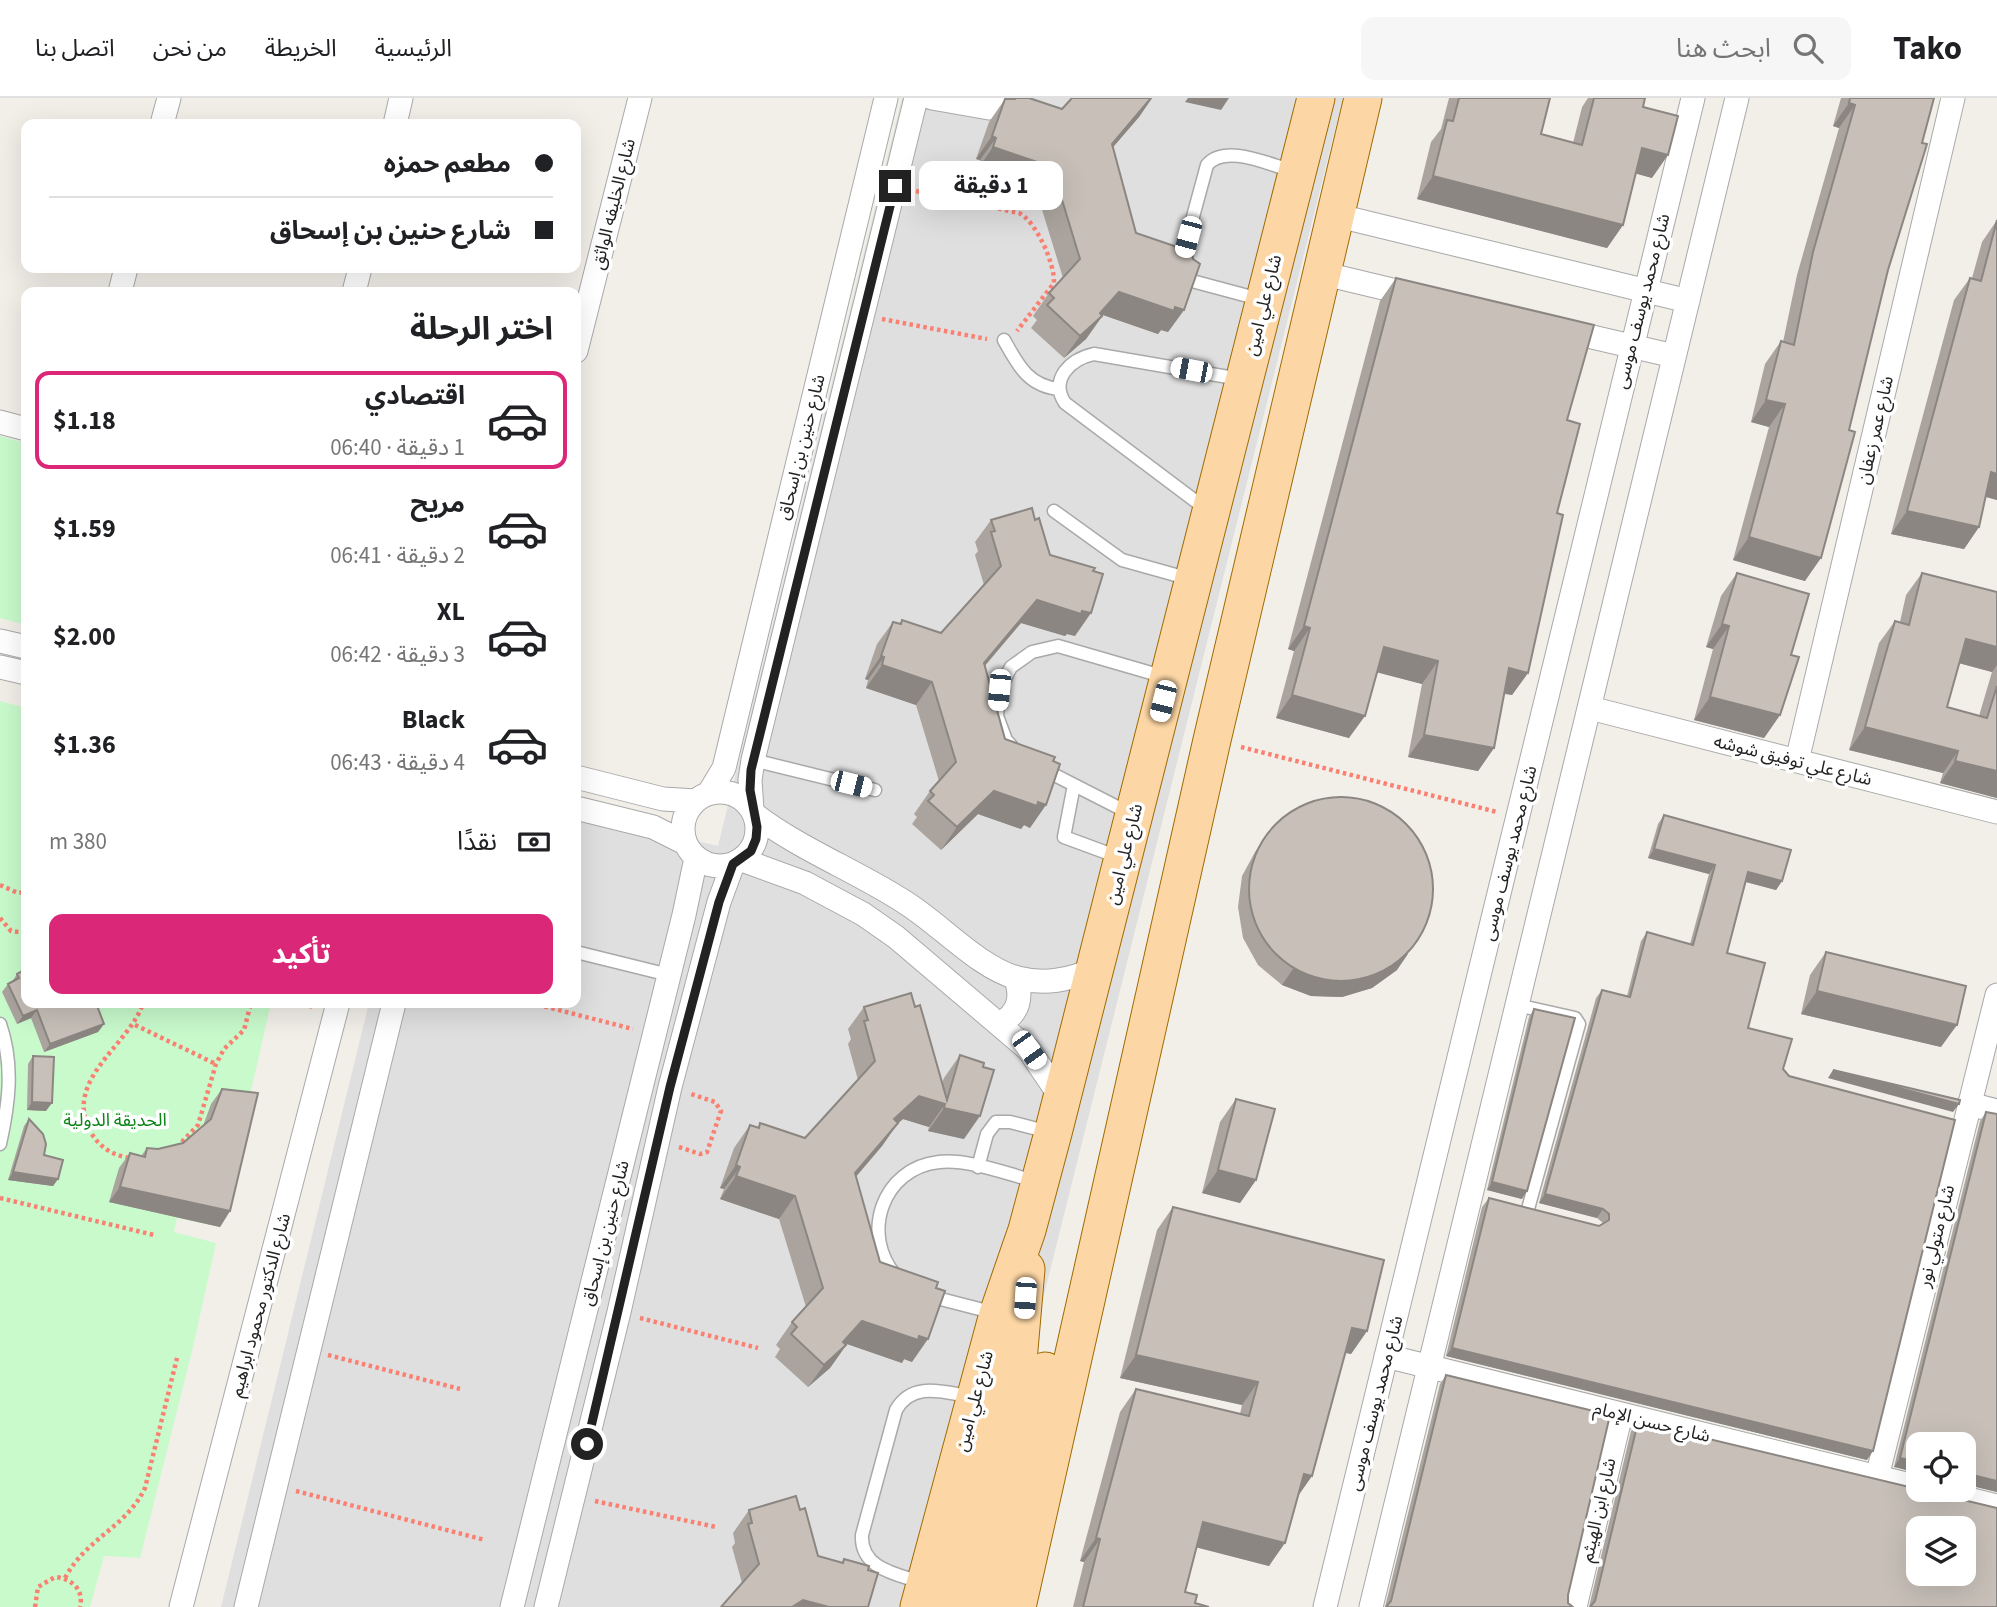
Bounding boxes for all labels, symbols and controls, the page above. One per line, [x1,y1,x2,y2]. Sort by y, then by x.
search box [1361,17,1851,80]
text: Tako [1893,25,1962,72]
icon: search [1789,29,1827,67]
text: ابحث هنا [1676,30,1771,67]
text: اتصل بنا [35,31,115,66]
text: من نحن [153,31,227,66]
text: الخريطة [265,31,337,66]
text: الرئيسية [375,31,452,66]
street label: شارع الخليفه الواثق [585,136,643,272]
text: مطعم حمزه [384,145,511,182]
callout: 1 دقيقة [920,162,1063,210]
text: 1 دقيقة [954,169,1028,202]
route end [879,170,911,202]
street label: شارع محمد يوسف موسى [1609,211,1677,392]
text: شارع حنين بن إسحاق [270,212,511,249]
car [1173,214,1204,260]
street label: شارع علي امين [1239,252,1289,359]
text: اختر الرحلة [410,306,553,352]
car [1169,356,1214,384]
street label: شارع حنين بن إسحاق [771,372,833,523]
street label: شارع عمر زعفان [1851,373,1901,487]
text: اقتصادي [365,377,465,414]
icon: car [486,389,549,452]
text: $1.18 [53,402,116,439]
text: 1 دقيقة · 06:40 [330,431,465,464]
text: مريح [410,485,465,522]
icon: car [486,497,549,560]
text: $1.59 [53,510,116,547]
text: 2 دقيقة · 06:41 [330,539,465,572]
text: XL [437,593,465,630]
icon: car [486,605,549,668]
text: $2.00 [53,618,116,655]
text: 3 دقيقة · 06:42 [330,638,465,671]
car [987,668,1012,712]
car [1148,678,1179,724]
text: Black [402,701,465,738]
icon: car [486,713,549,776]
text: $1.36 [53,726,116,763]
street label: شارع علي توفيق شوشه [1711,729,1875,793]
text: 4 دقيقة · 06:43 [330,746,465,779]
street label: شارع محمد يوسف موسى [1476,763,1544,944]
car [829,769,874,799]
street label: شارع علي امين [1100,801,1150,908]
text: نقدًا [457,823,497,860]
icon: cash [515,823,553,861]
text: 380 m [49,825,107,858]
button: تأكيد [49,914,553,994]
car [1009,1027,1050,1073]
park label: الحديقة الدولية [63,1108,167,1133]
street label: شارع حنين بن إسحاق [575,1158,637,1309]
street label: شارع متولي نور [1911,1182,1962,1291]
street label: شارع الدكتور محمود ابراهيم [224,1210,298,1400]
car [1014,1276,1037,1320]
street label: شارع محمد يوسف موسى [1342,1313,1410,1494]
street label: شارع علي امين [949,1348,1001,1455]
street label: شارع حسن الإمام [1591,1396,1713,1450]
route start [571,1428,603,1460]
map controls [1906,1432,1976,1586]
button: locate [1906,1432,1976,1502]
street label: شارع ابن الهيثم [1574,1456,1624,1565]
button: layers [1906,1516,1976,1586]

